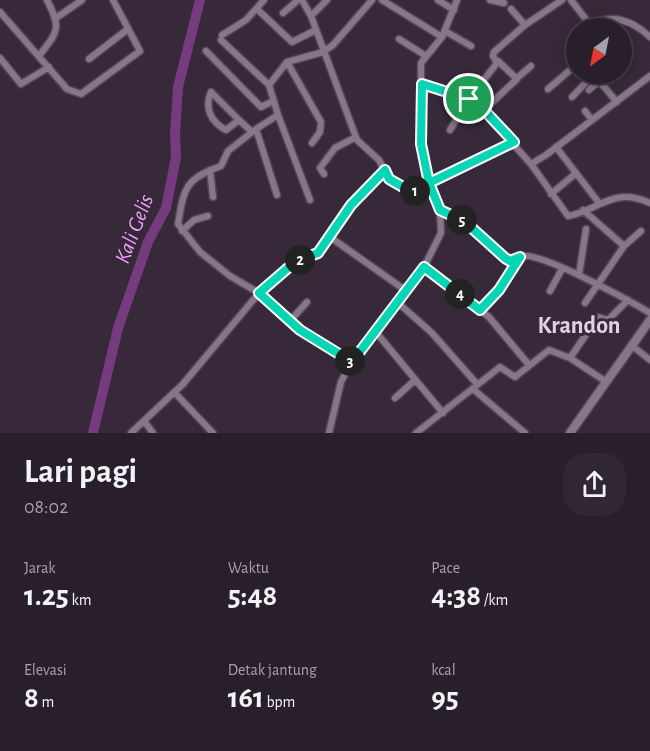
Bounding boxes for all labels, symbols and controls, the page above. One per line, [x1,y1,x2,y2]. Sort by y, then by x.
north arrow [566,18,632,84]
map controls [566,18,632,84]
pin [443,73,494,124]
icon: arrive [452,82,485,115]
pin: 1 [400,176,430,206]
text: 1 [412,183,418,199]
water label: Kali Gelis [111,192,157,266]
pin: 5 [447,205,477,235]
text: 5 [459,212,465,228]
pin: 2 [285,245,315,275]
text: 2 [296,252,304,268]
pin: 4 [445,279,475,309]
text: 4 [456,286,464,302]
district label: Krandon [537,314,621,338]
pin: 3 [335,346,365,376]
text: 3 [347,353,353,369]
button: share [563,453,626,516]
text: Lari pagi [24,456,137,489]
text: 08:02 [24,497,68,517]
text: Jarak [24,560,56,576]
text: Waktu [228,560,269,576]
text: Pace [431,560,460,576]
text: 1.25 [24,581,69,611]
text: 5:48 [228,581,277,611]
text: 4:38 [431,581,481,611]
text: km [69,592,92,608]
text: /km [481,592,508,608]
text: Elevasi [24,662,67,678]
text: Detak jantung [228,662,317,678]
text: kcal [431,662,456,678]
text: 8 [24,683,39,713]
text: 161 [228,683,264,713]
text: 95 [431,683,459,713]
text: m [39,694,54,710]
text: bpm [264,694,295,710]

